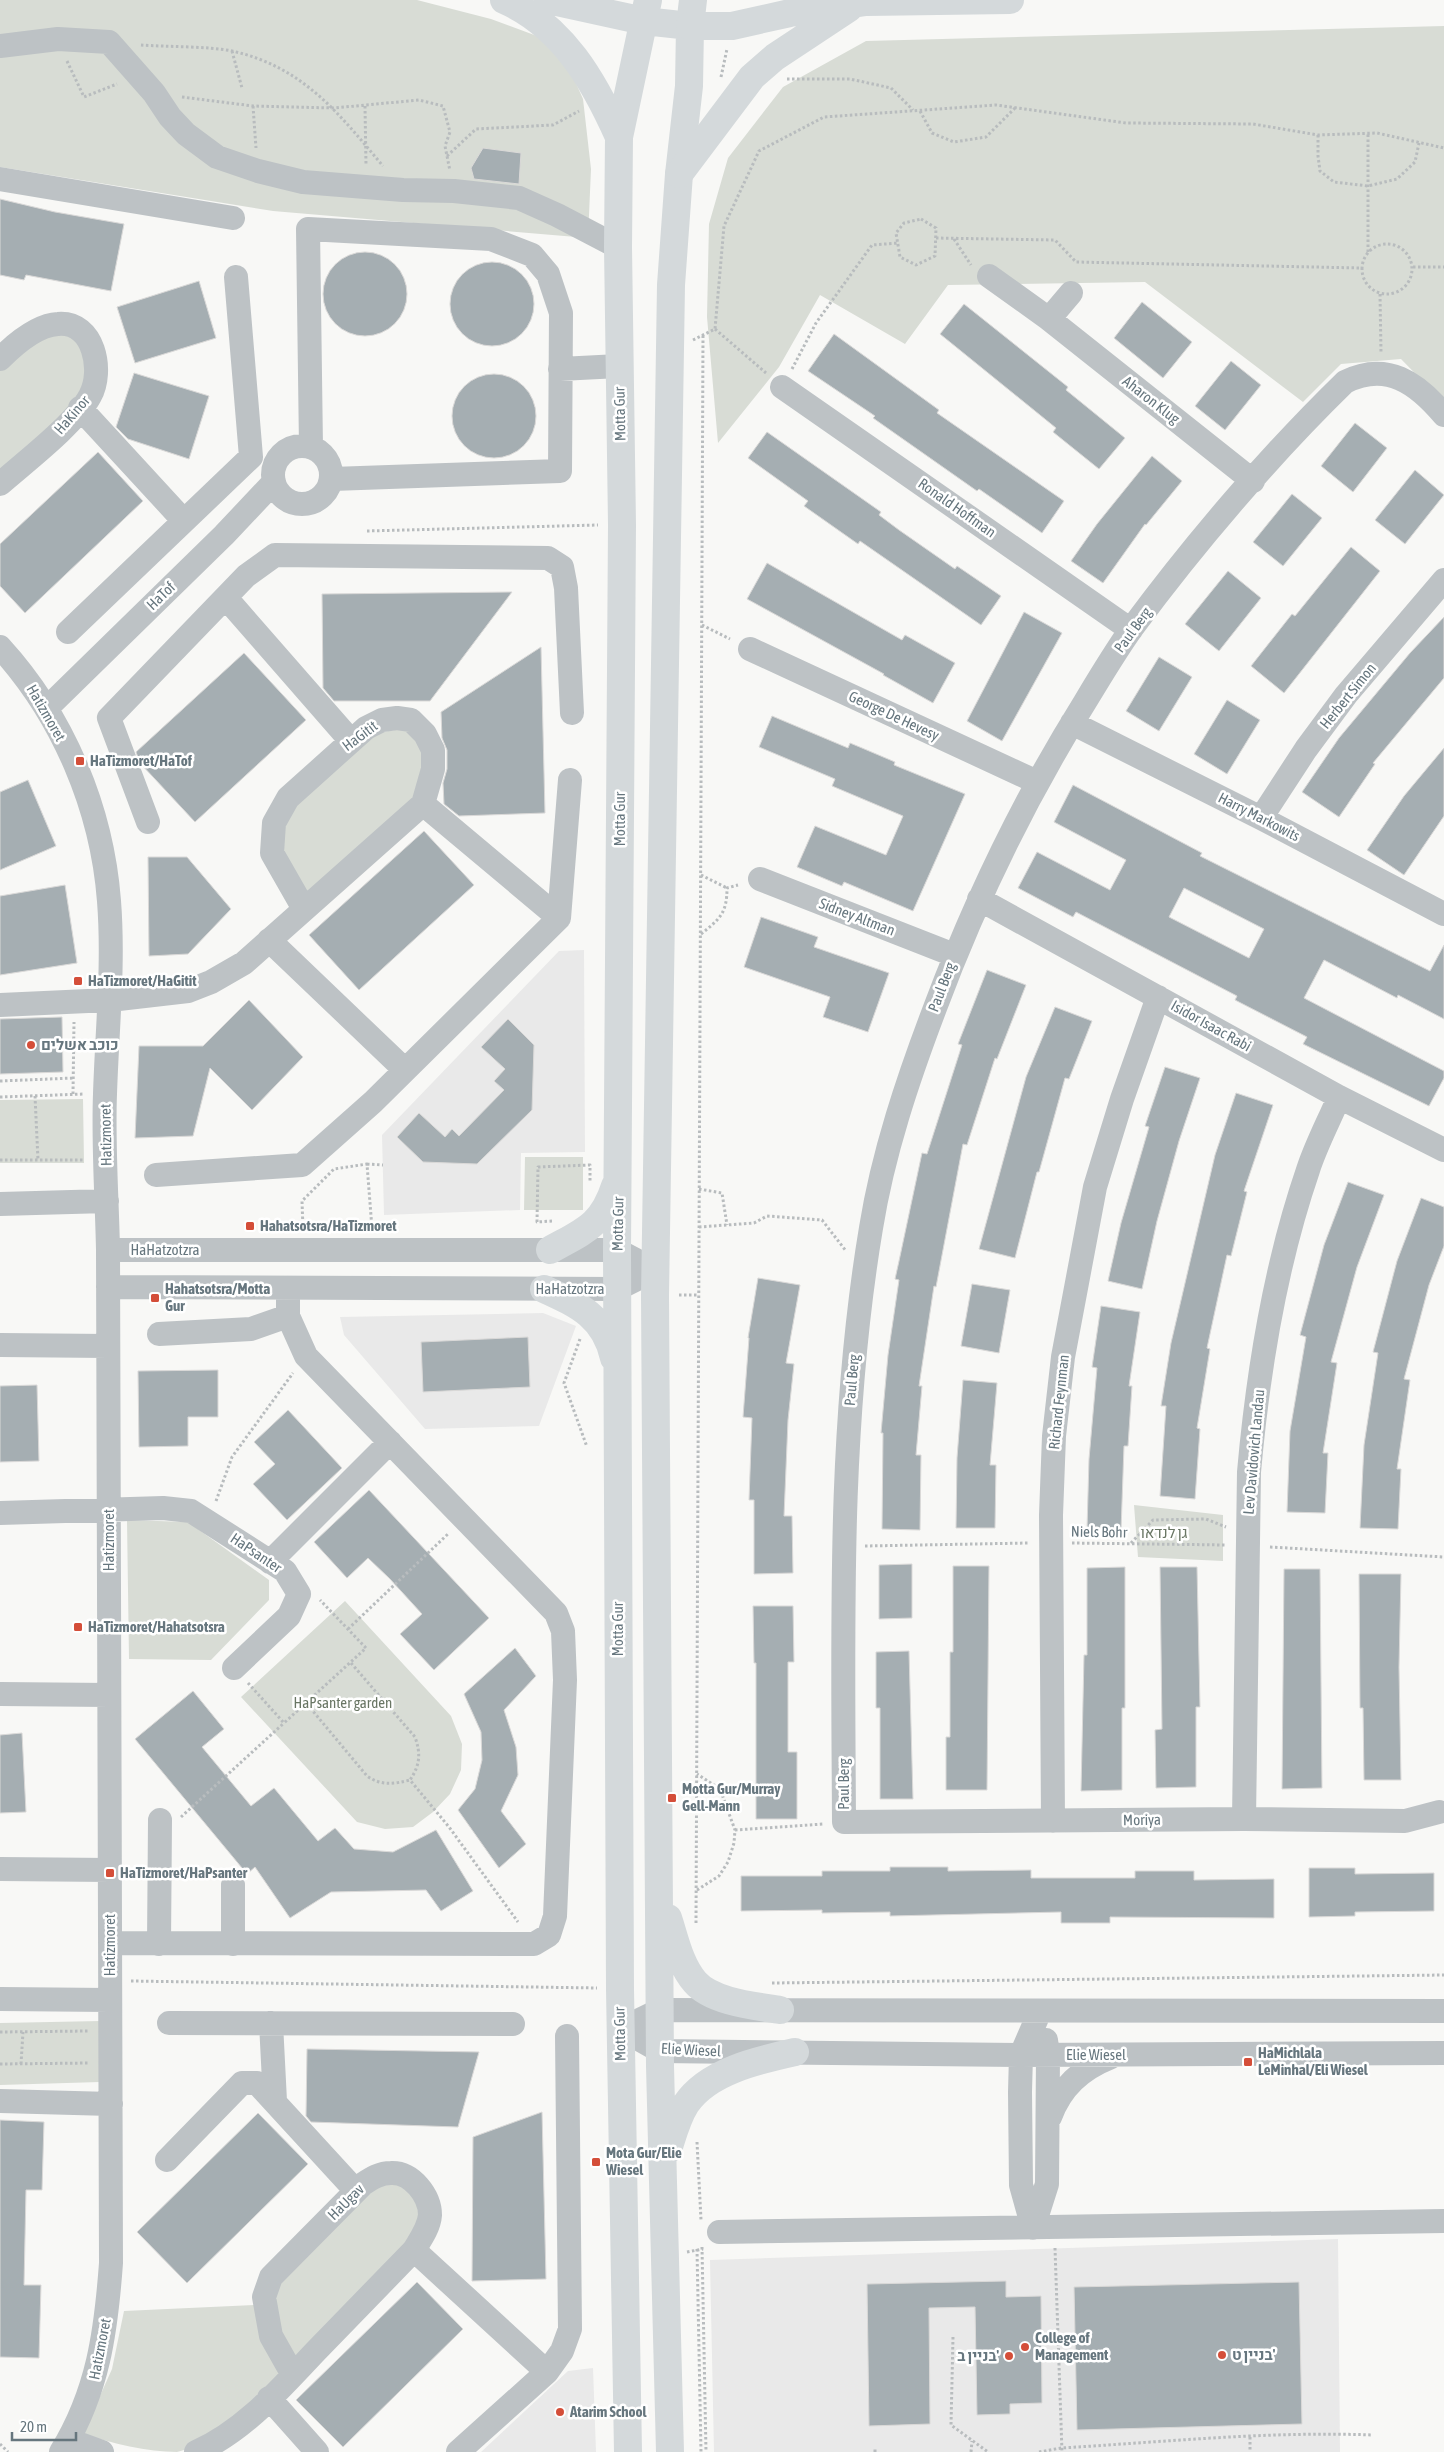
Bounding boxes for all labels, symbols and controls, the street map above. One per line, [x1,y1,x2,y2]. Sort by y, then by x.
street label: Aharon Klug [1120,372,1184,427]
street label: Motta Gur [611,386,628,441]
street label: HaKinor [50,392,93,437]
street label: Ronald Hoffman [915,475,999,541]
street label: HaTof [143,578,178,613]
street label: Paul Berg [1111,603,1155,656]
street label: Herbert Simon [1316,659,1379,732]
street label: Hatizmoret [24,682,69,744]
street label: George De Hevesy [846,687,942,744]
street label: HaGitit [339,717,380,754]
place label: HaTizmoret/HaTof [90,752,193,769]
marker: HaTizmoret/HaTof [74,755,86,767]
street label: Harry Markowits [1216,789,1303,844]
street label: Motta Gur [611,791,628,846]
street label: Sidney Altman [817,894,897,939]
street label: Paul Berg [924,959,959,1014]
place label: HaTizmoret/HaGitit [88,972,197,989]
marker: HaTizmoret/HaGitit [72,975,84,987]
street label: Isidor Isaac Rabi [1168,997,1254,1055]
place label: כוכב אשלים [41,1036,119,1053]
marker: כוכב אשלים [25,1039,37,1051]
street label: Hatizmoret [96,1104,115,1166]
street label: Motta Gur [609,1196,626,1251]
place label: Hahatsotsra/HaTizmoret [260,1217,397,1234]
marker: Hahatsotsra/HaTizmoret [244,1220,256,1232]
street label: HaHatzotzra [131,1241,199,1258]
place label: Hahatsotsra/Motta Gur [165,1280,270,1314]
street label: HaHatzotzra [536,1280,604,1297]
marker: Hahatsotsra/Motta Gur [149,1292,161,1304]
street label: Paul Berg [841,1353,862,1406]
street label: Richard Feynman [1045,1354,1072,1450]
street label: Lev Davidovich Landau [1240,1389,1267,1515]
street label: Hatizmoret [100,1509,117,1571]
street label: Niels Bohr [1071,1523,1128,1541]
park label: גן לנדאו [1140,1524,1188,1541]
street label: HaPsanter [227,1529,286,1576]
street label: Motta Gur [609,1601,626,1656]
place label: HaTizmoret/Hahatsotsra [88,1618,225,1635]
marker: HaTizmoret/Hahatsotsra [72,1621,84,1633]
park label: HaPsanter garden [294,1694,392,1711]
street label: Paul Berg [835,1758,852,1810]
place label: Motta Gur/Murray Gell-Mann [682,1780,781,1814]
marker: Motta Gur/Murray Gell-Mann [666,1792,678,1804]
street label: Moriya [1123,1811,1161,1828]
place label: HaTizmoret/HaPsanter [120,1864,248,1881]
marker: HaTizmoret/HaPsanter [104,1867,116,1879]
street label: Hatizmoret [101,1914,118,1976]
street label: Motta Gur [611,2006,628,2061]
street label: Elie Wiesel [661,2039,721,2060]
place label: HaMichlala LeMinhal/Eli Wiesel [1258,2044,1369,2078]
street label: Elie Wiesel [1066,2046,1126,2063]
marker: HaMichlala LeMinhal/Eli Wiesel [1242,2056,1254,2068]
place label: Mota Gur/Elie Wiesel [605,2144,682,2178]
marker: Mota Gur/Elie Wiesel [590,2156,602,2168]
street label: HaUgav [324,2180,367,2223]
street label: Hatizmoret [85,2317,114,2381]
place label: College of Management [1035,2329,1109,2363]
marker: College of Management [1019,2341,1031,2353]
place label: בניין ט' [1232,2346,1276,2363]
place label: בניין ב' [957,2347,1000,2364]
marker: בניין ט' [1216,2349,1228,2361]
marker: בניין ב' [1003,2350,1015,2362]
place label: Atarim School [569,2403,648,2420]
marker: Atarim School [554,2406,566,2418]
scale bar [12,2410,76,2442]
text: 20 m [20,2418,47,2435]

